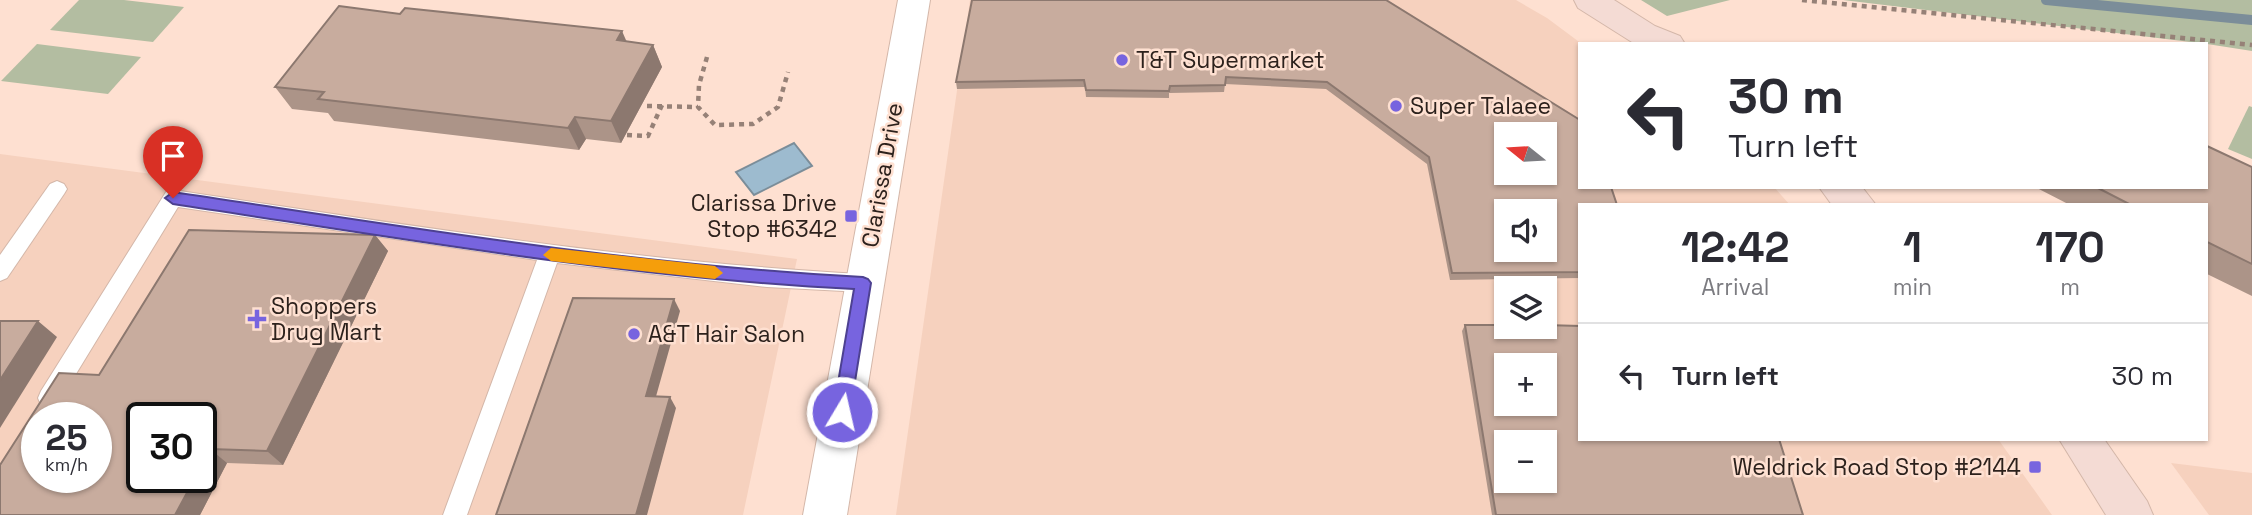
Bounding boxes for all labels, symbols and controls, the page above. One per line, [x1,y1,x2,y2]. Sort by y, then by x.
place label: T&T Supermarket [1136,45,1325,75]
marker: T&T Supermarket [1114,52,1130,68]
text: 30 m [1728,65,1844,127]
icon: left [1613,70,1704,161]
place label: Super Talaee [1410,91,1551,121]
marker: Super Talaee [1388,98,1404,114]
street label: Clarissa Drive [855,100,909,250]
north arrow [1494,122,1558,186]
map controls [1494,122,1557,493]
pin [143,126,203,198]
text: Turn left [1728,126,1858,166]
icon: arrive [154,137,192,175]
place label: Clarissa Drive Stop #6342 [691,188,837,244]
button: sound [1494,199,1557,262]
marker: Clarissa Drive Stop #6342 [843,208,859,224]
text: 12:42 [1681,221,1789,274]
text: 1 [1903,221,1922,274]
text: 170 [2035,221,2105,274]
text: Arrival [1701,272,1770,302]
text: min [1893,272,1932,302]
text: m [2060,272,2080,302]
button: layers [1494,276,1557,339]
place label: Shoppers Drug Mart [271,291,382,347]
marker: Shoppers Drug Mart [249,311,265,327]
place label: A&T Hair Salon [648,319,805,349]
marker: A&T Hair Salon [626,326,642,342]
button: + [1494,353,1557,416]
icon: left [1613,357,1651,395]
text: Turn left [1672,359,1779,393]
text: 30 m [2112,359,2173,393]
position arrow [805,375,879,449]
speed limit sign: 30 [126,402,217,493]
text: 25 [46,416,87,460]
button: − [1494,430,1557,493]
place label: Weldrick Road Stop #2144 [1733,452,2021,482]
text: km/h [45,453,88,476]
marker: Weldrick Road Stop #2144 [2027,459,2043,475]

